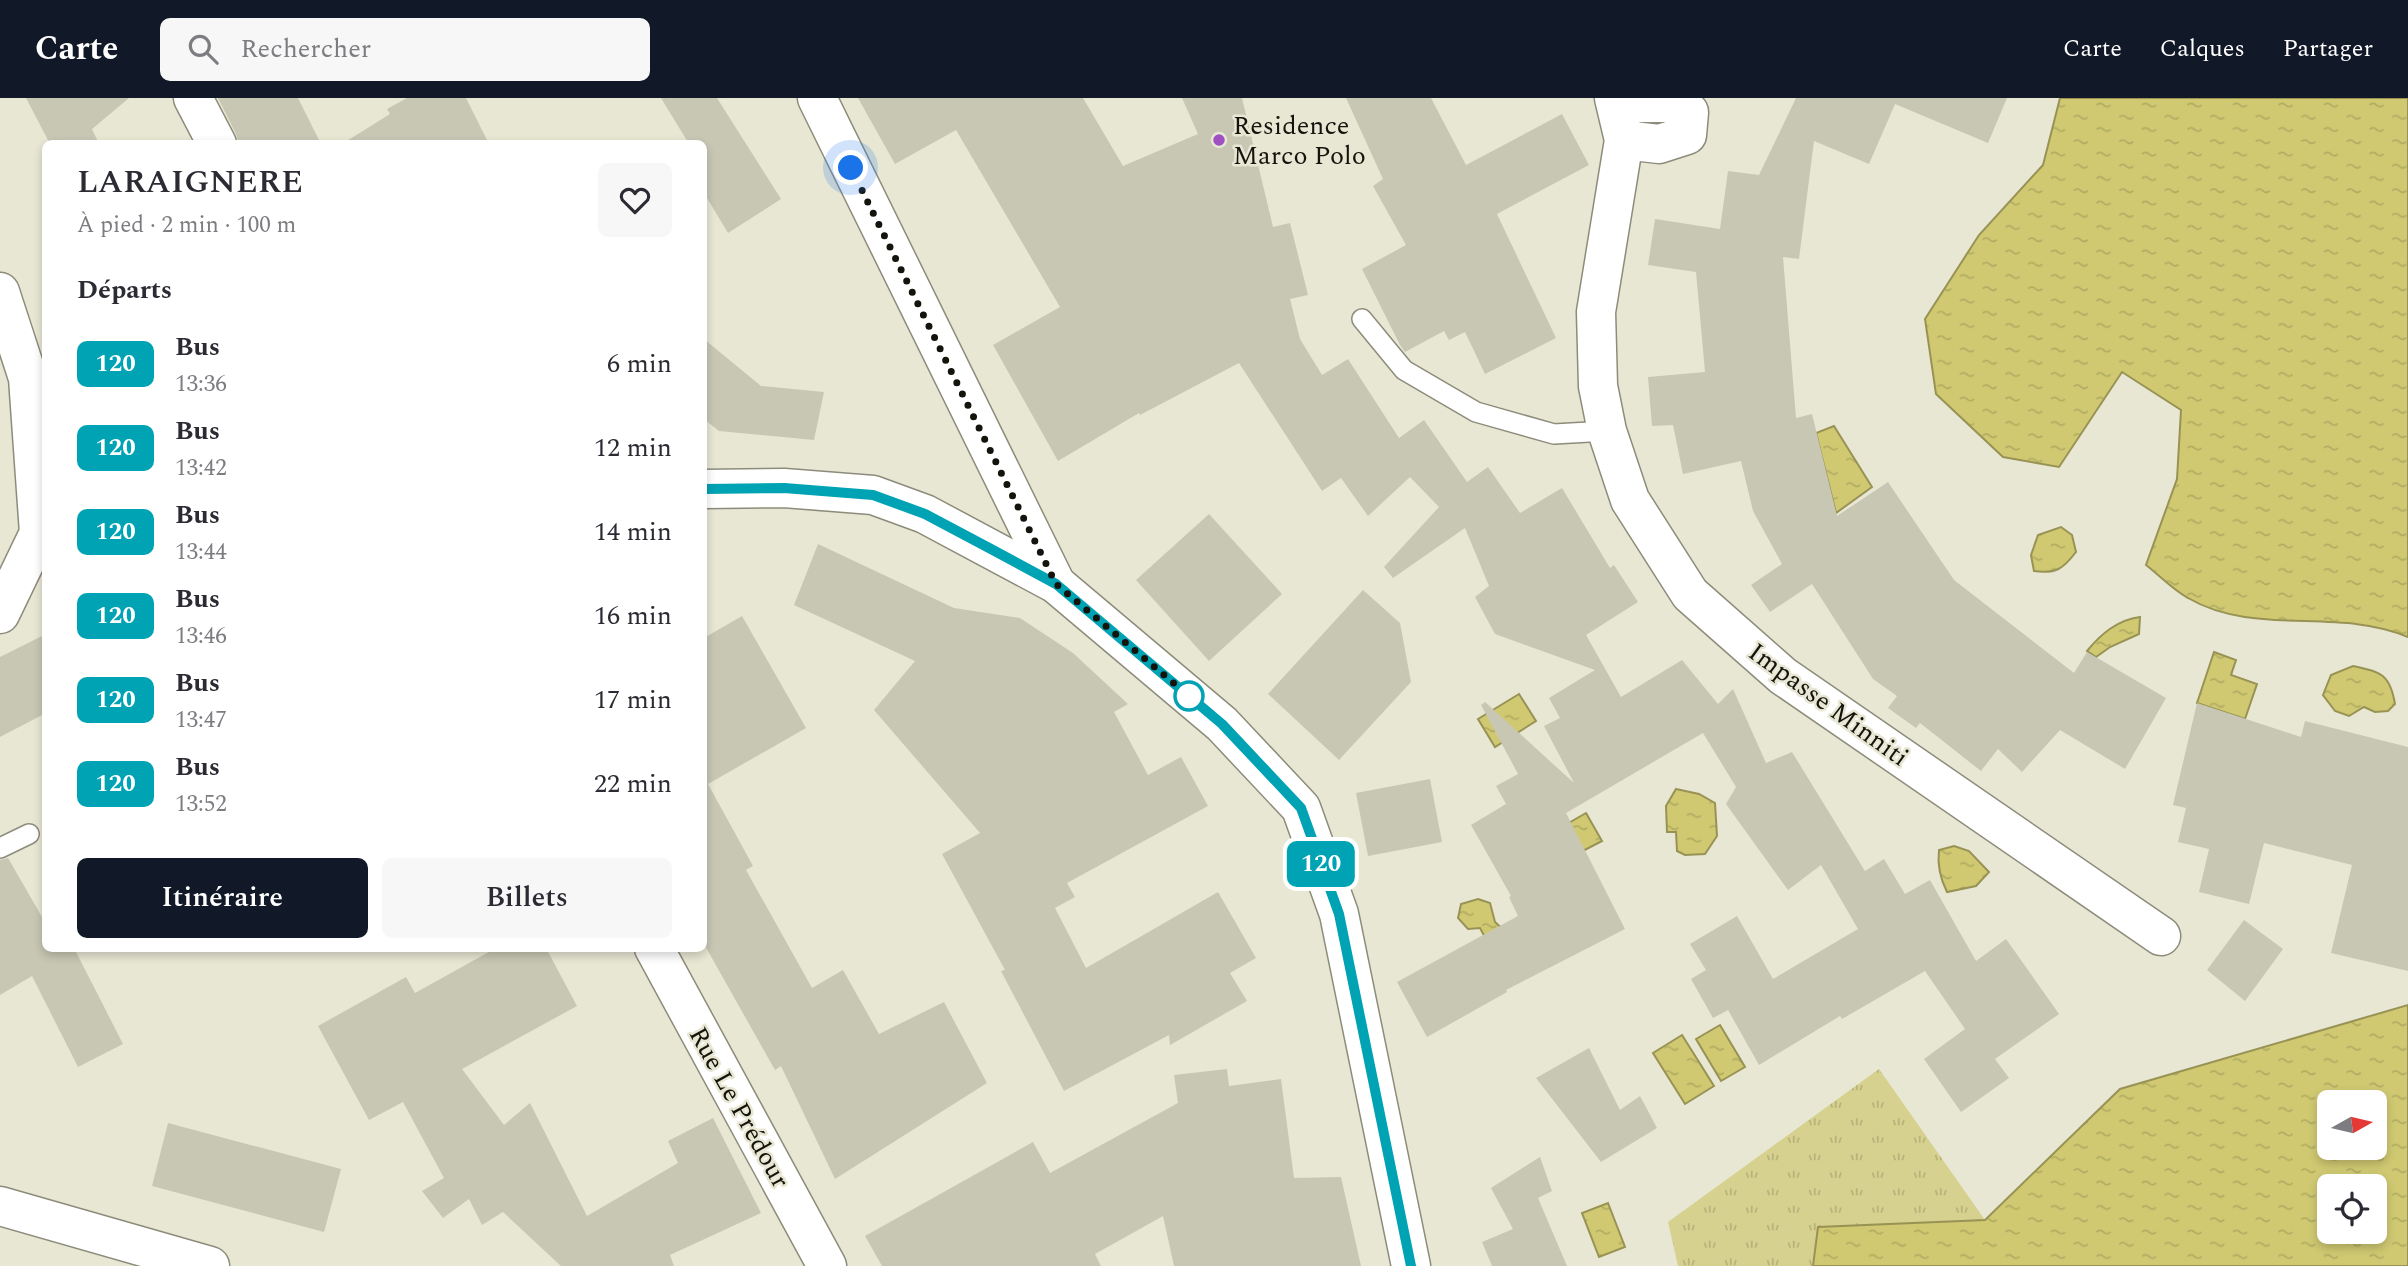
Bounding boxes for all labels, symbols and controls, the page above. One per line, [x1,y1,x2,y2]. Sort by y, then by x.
search box [160,18,650,81]
text: Carte [35,24,118,74]
text: Rechercher [240,29,371,69]
icon: search [184,30,222,68]
text: Carte [2063,31,2122,67]
text: Calques [2160,31,2245,67]
text: Partager [2283,31,2373,67]
place label: Residence Marco Polo [1233,106,1366,176]
marker: Residence Marco Polo [1211,132,1227,148]
your location [833,150,868,185]
text: LARAIGNERE [77,157,303,207]
button: heart [598,163,672,237]
text: À pied · 2 min · 100 m [77,208,296,243]
text: Départs [77,270,172,310]
text: Bus [175,327,220,367]
text: 6 min [607,344,672,384]
text: 120 [95,346,136,382]
text: 13:36 [175,367,227,402]
text: Bus [175,411,220,451]
text: 12 min [594,428,672,468]
text: 120 [95,430,136,466]
text: 13:42 [175,451,227,486]
text: Bus [175,495,220,535]
text: 14 min [594,512,672,552]
text: 120 [95,514,136,550]
text: 13:44 [175,535,227,570]
text: Bus [175,579,220,619]
text: 16 min [594,596,672,636]
text: 120 [95,598,136,634]
text: 13:46 [175,619,227,654]
street label: Impasse Minniti [1740,633,1917,777]
text: Bus [175,663,220,703]
text: 17 min [594,680,672,720]
unlabelled marker [1174,681,1204,711]
text: 120 [95,682,136,718]
text: 13:47 [175,703,227,738]
text: Bus [175,747,220,787]
text: 22 min [594,764,672,804]
text: 120 [95,766,136,802]
text: 13:52 [175,787,227,822]
line badge: 120 [1281,841,1361,887]
text: 120 [1301,846,1341,882]
button: Itinéraire [77,858,368,938]
button: Billets [382,858,672,938]
street label: Rue Le Prédour [678,1019,800,1196]
north arrow [2317,1090,2387,1160]
map controls [2317,1090,2387,1244]
button: locate [2317,1174,2387,1244]

